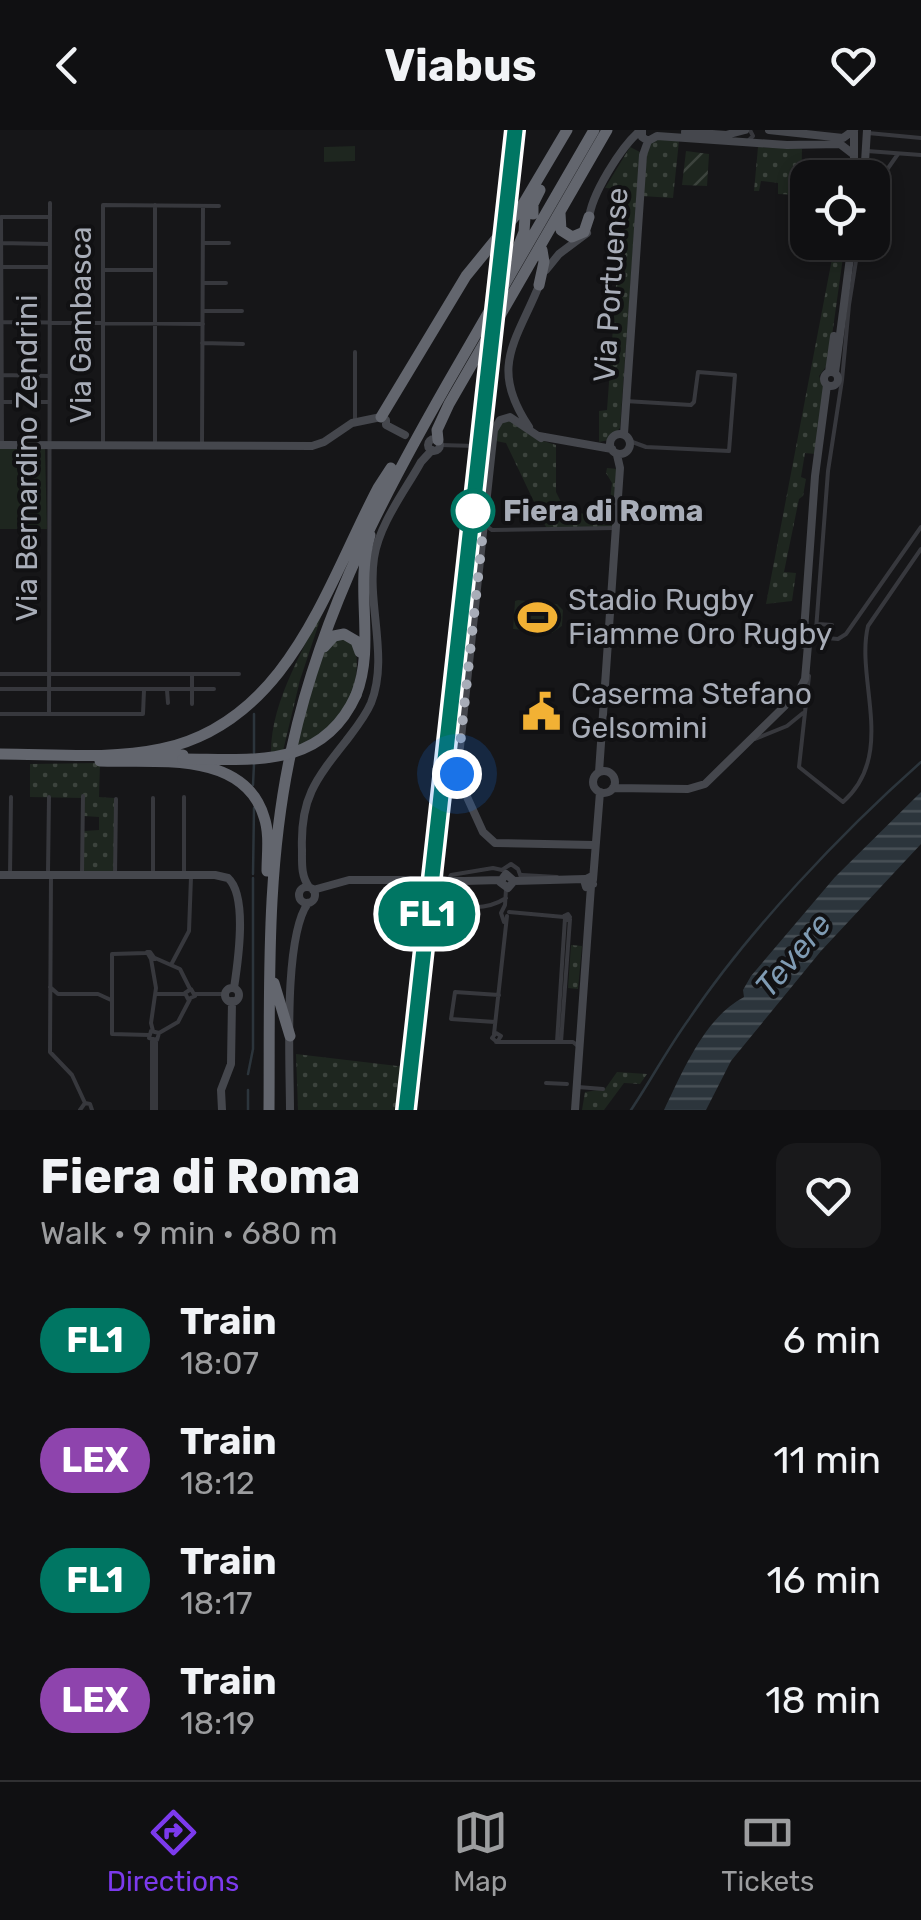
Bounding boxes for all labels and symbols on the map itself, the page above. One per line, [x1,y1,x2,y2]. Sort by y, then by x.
street label: Via Portuense [586,186,636,384]
street label: Via Gambasca [63,226,99,424]
street label: Via Bernardino Zendrini [9,294,45,622]
marker: Fiera di Roma [452,490,494,532]
place label: Fiera di Roma [503,493,703,529]
place label: Stadio Rugby Fiamme Oro Rugby [568,582,832,652]
sports icon: Stadio Rugby Fiamme Oro Rugby [517,596,559,638]
place label: Caserma Stefano Gelsomini [571,676,812,746]
public building icon: Caserma Stefano Gelsomini [520,690,562,732]
your location [432,749,482,799]
line badge: FL1 [370,882,484,946]
water label: Tevere [747,905,839,1005]

